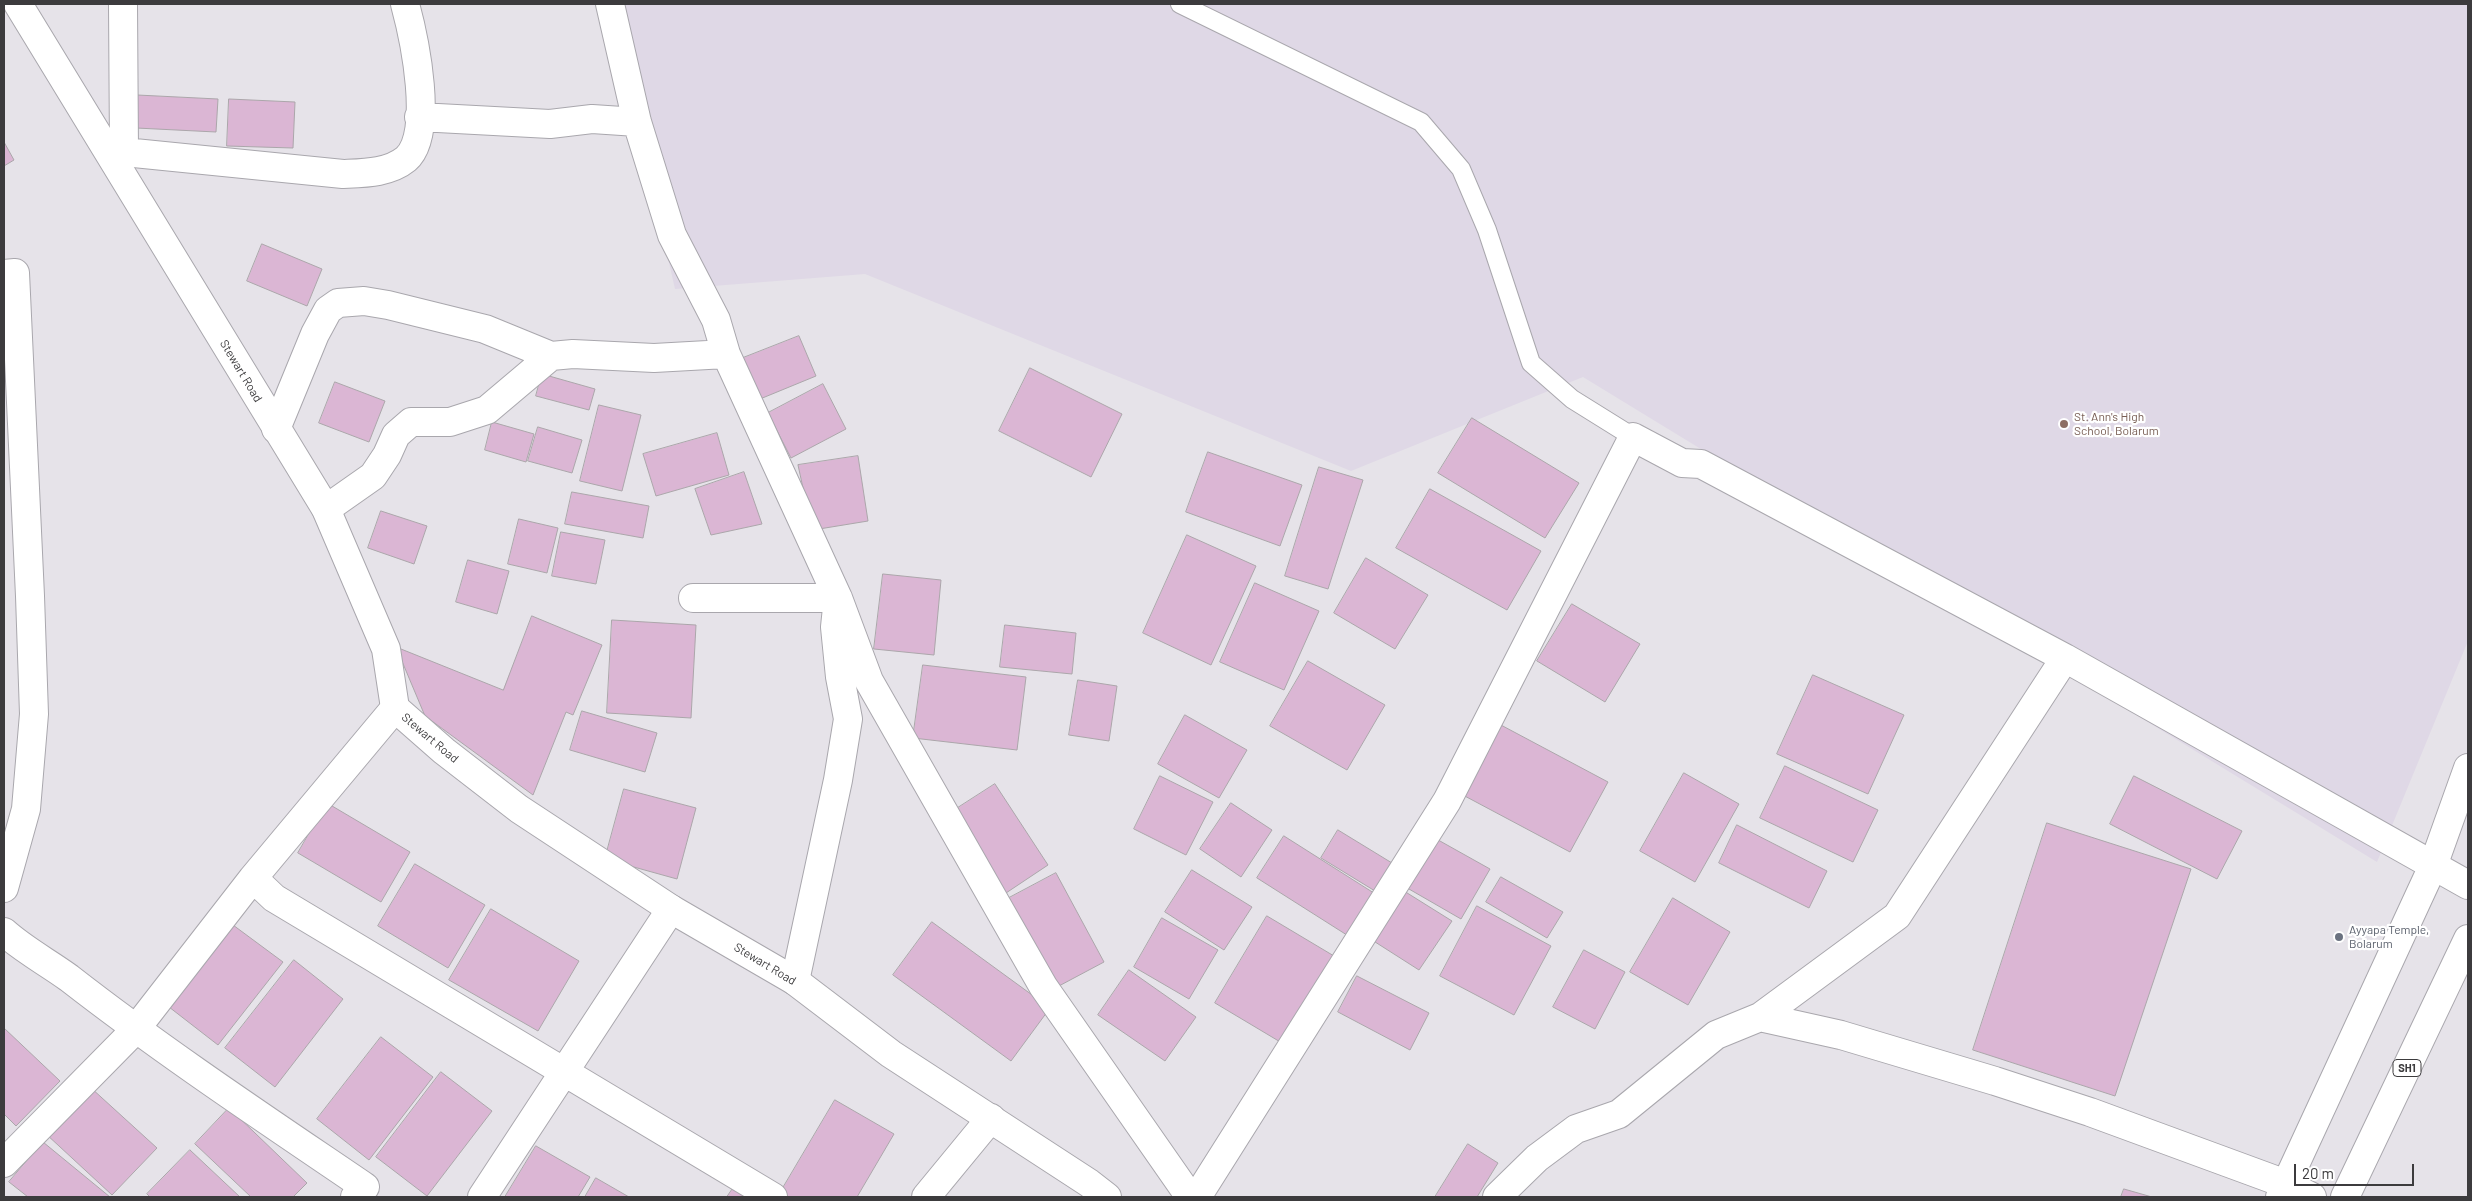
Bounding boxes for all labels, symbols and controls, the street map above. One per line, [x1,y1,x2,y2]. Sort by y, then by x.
street label: Stewart Road [217,337,265,405]
place label: St. Ann's High School, Bolarum [2074,410,2159,438]
marker: St. Ann's High School, Bolarum [2058,418,2070,430]
street label: Stewart Road [399,710,461,766]
place label: Ayyapa Temple, Bolarum [2349,923,2429,951]
marker: Ayyapa Temple, Bolarum [2333,931,2345,943]
street label: Stewart Road [731,940,799,988]
road number: SH1 [2393,1060,2421,1076]
scale bar [2297,1154,2417,1186]
text: 20 m [2302,1164,2334,1182]

